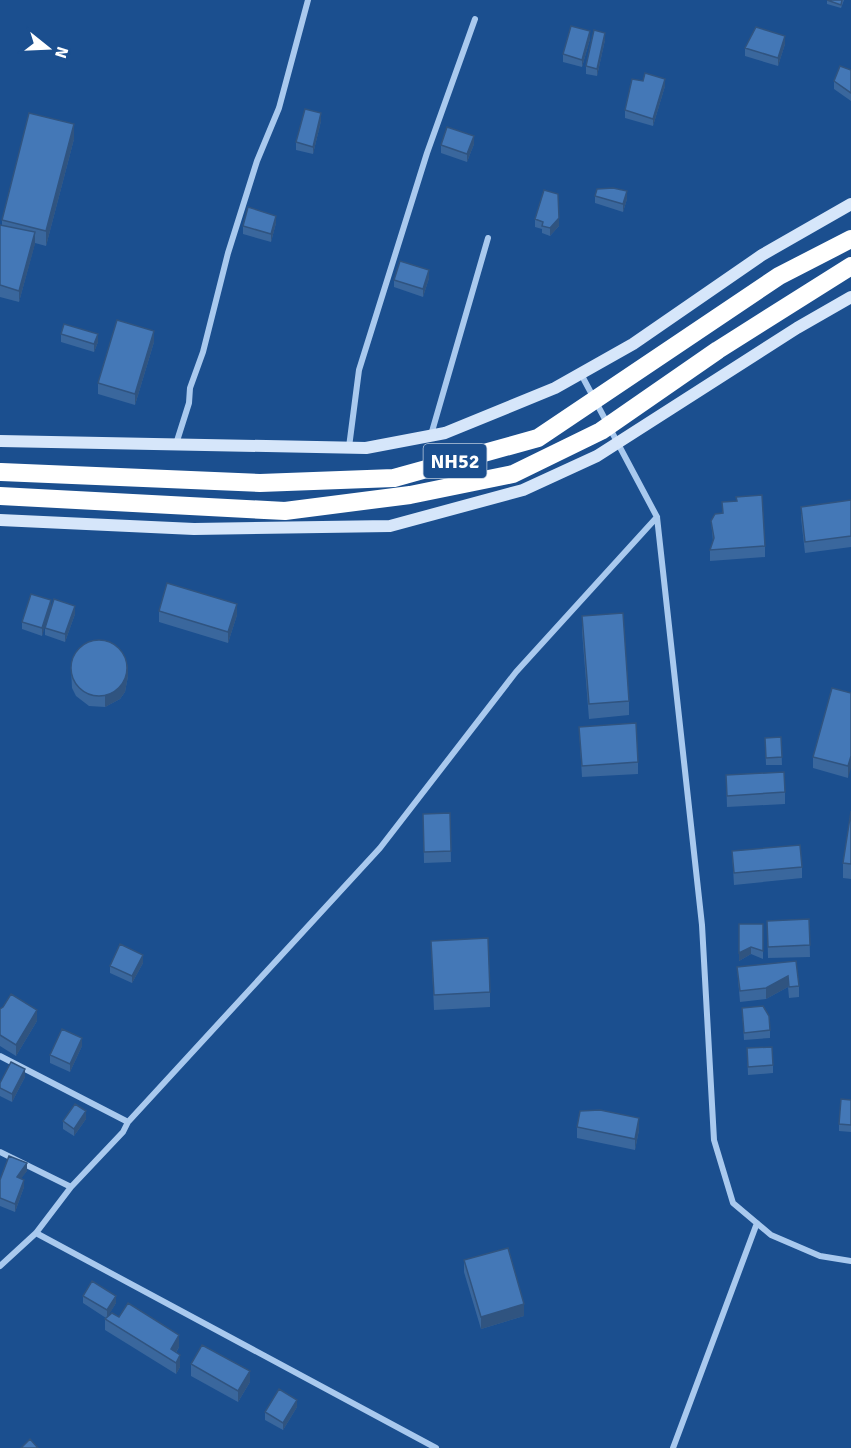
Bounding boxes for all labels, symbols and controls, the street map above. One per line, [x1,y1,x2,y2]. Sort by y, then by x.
north arrow [18,18,78,78]
text: N [50,44,73,61]
road number: NH52 [424,444,486,478]

